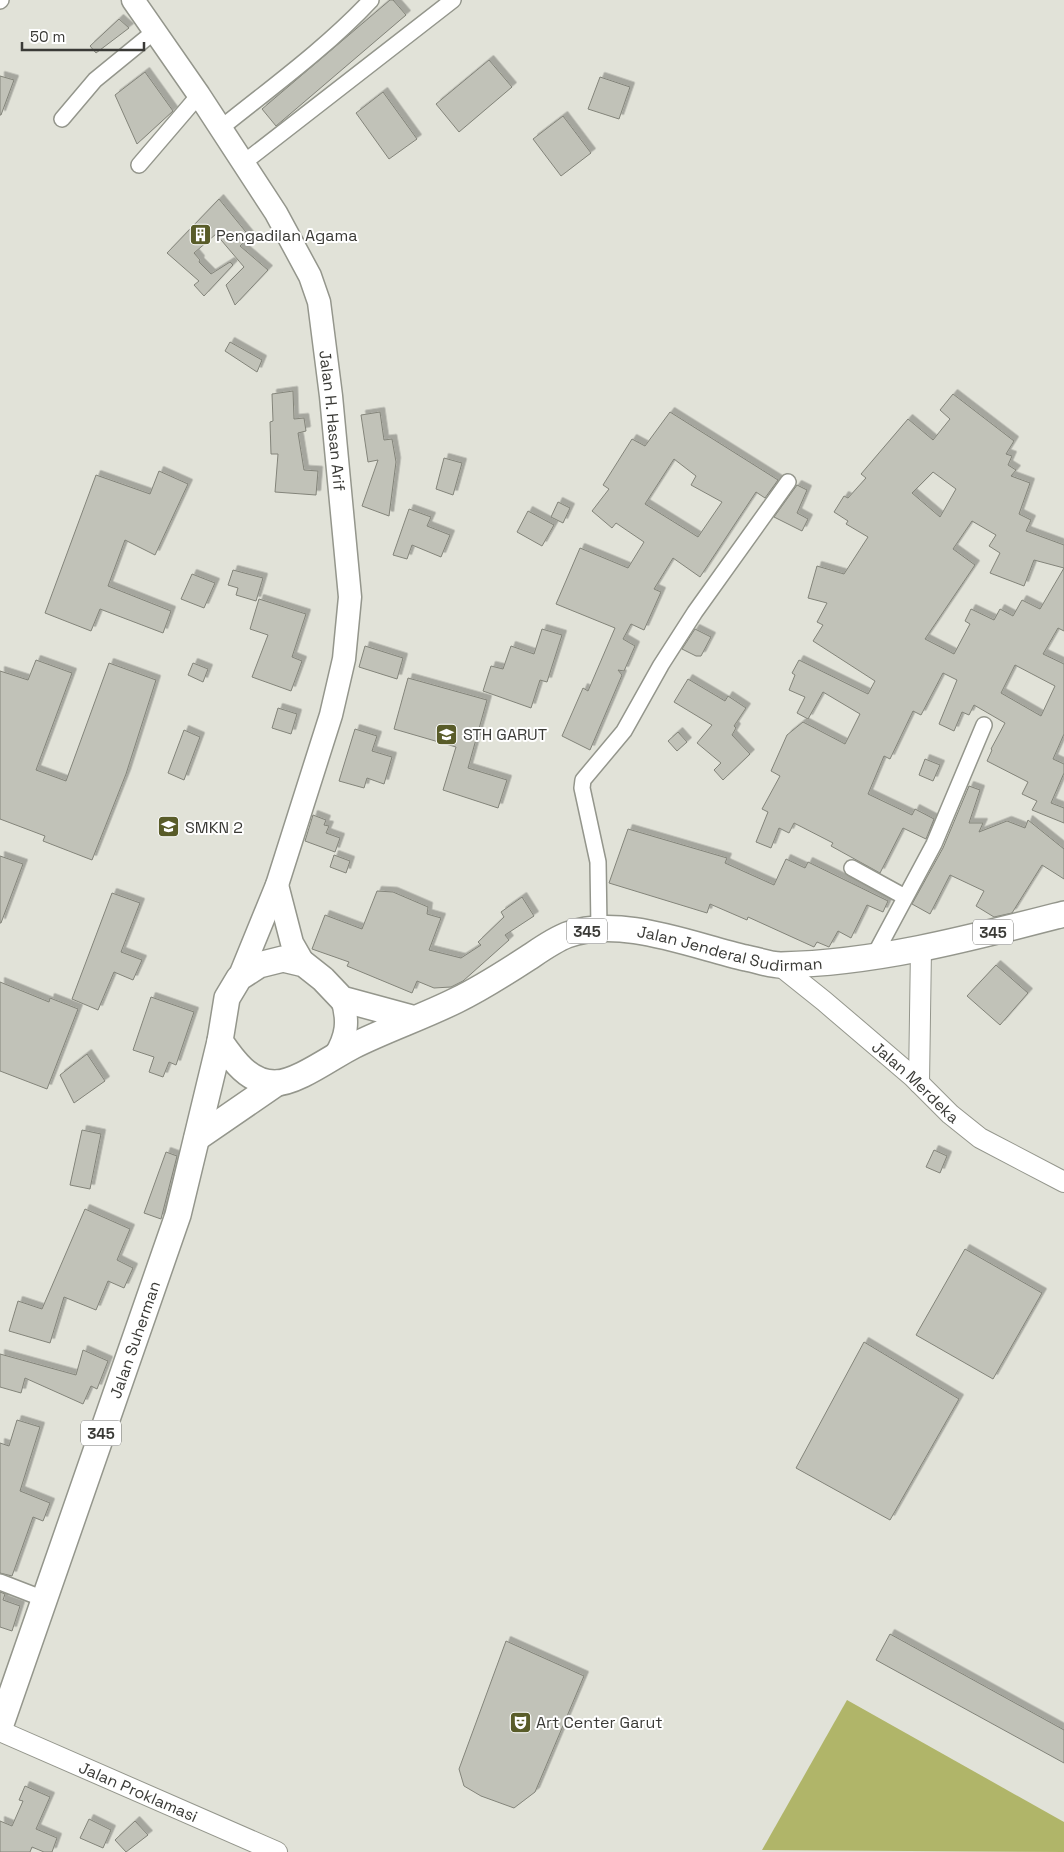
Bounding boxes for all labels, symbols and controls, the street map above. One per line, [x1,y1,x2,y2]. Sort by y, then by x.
scale bar [22,20,145,52]
text: 50 m [30,27,65,46]
building icon: Pengadilan Agama [188,223,212,247]
place label: Pengadilan Agama [216,225,357,246]
street label: Jalan H. Hasan Arif [315,349,350,492]
school or university icon: STH GARUT [435,722,459,746]
place label: STH GARUT [463,724,547,745]
school or university icon: SMKN 2 [157,815,181,839]
place label: SMKN 2 [185,817,243,838]
road number: 345 [567,918,607,944]
road number: 345 [973,920,1013,944]
street label: Jalan Jenderal Sudirman [635,921,823,976]
street label: Jalan Merdeka [868,1036,964,1128]
street label: Jalan Suherman [105,1278,165,1401]
road number: 345 [81,1420,121,1446]
theatre icon: Art Center Garut [508,1710,532,1734]
place label: Art Center Garut [536,1712,663,1733]
street label: Jalan Proklamasi [76,1756,201,1827]

